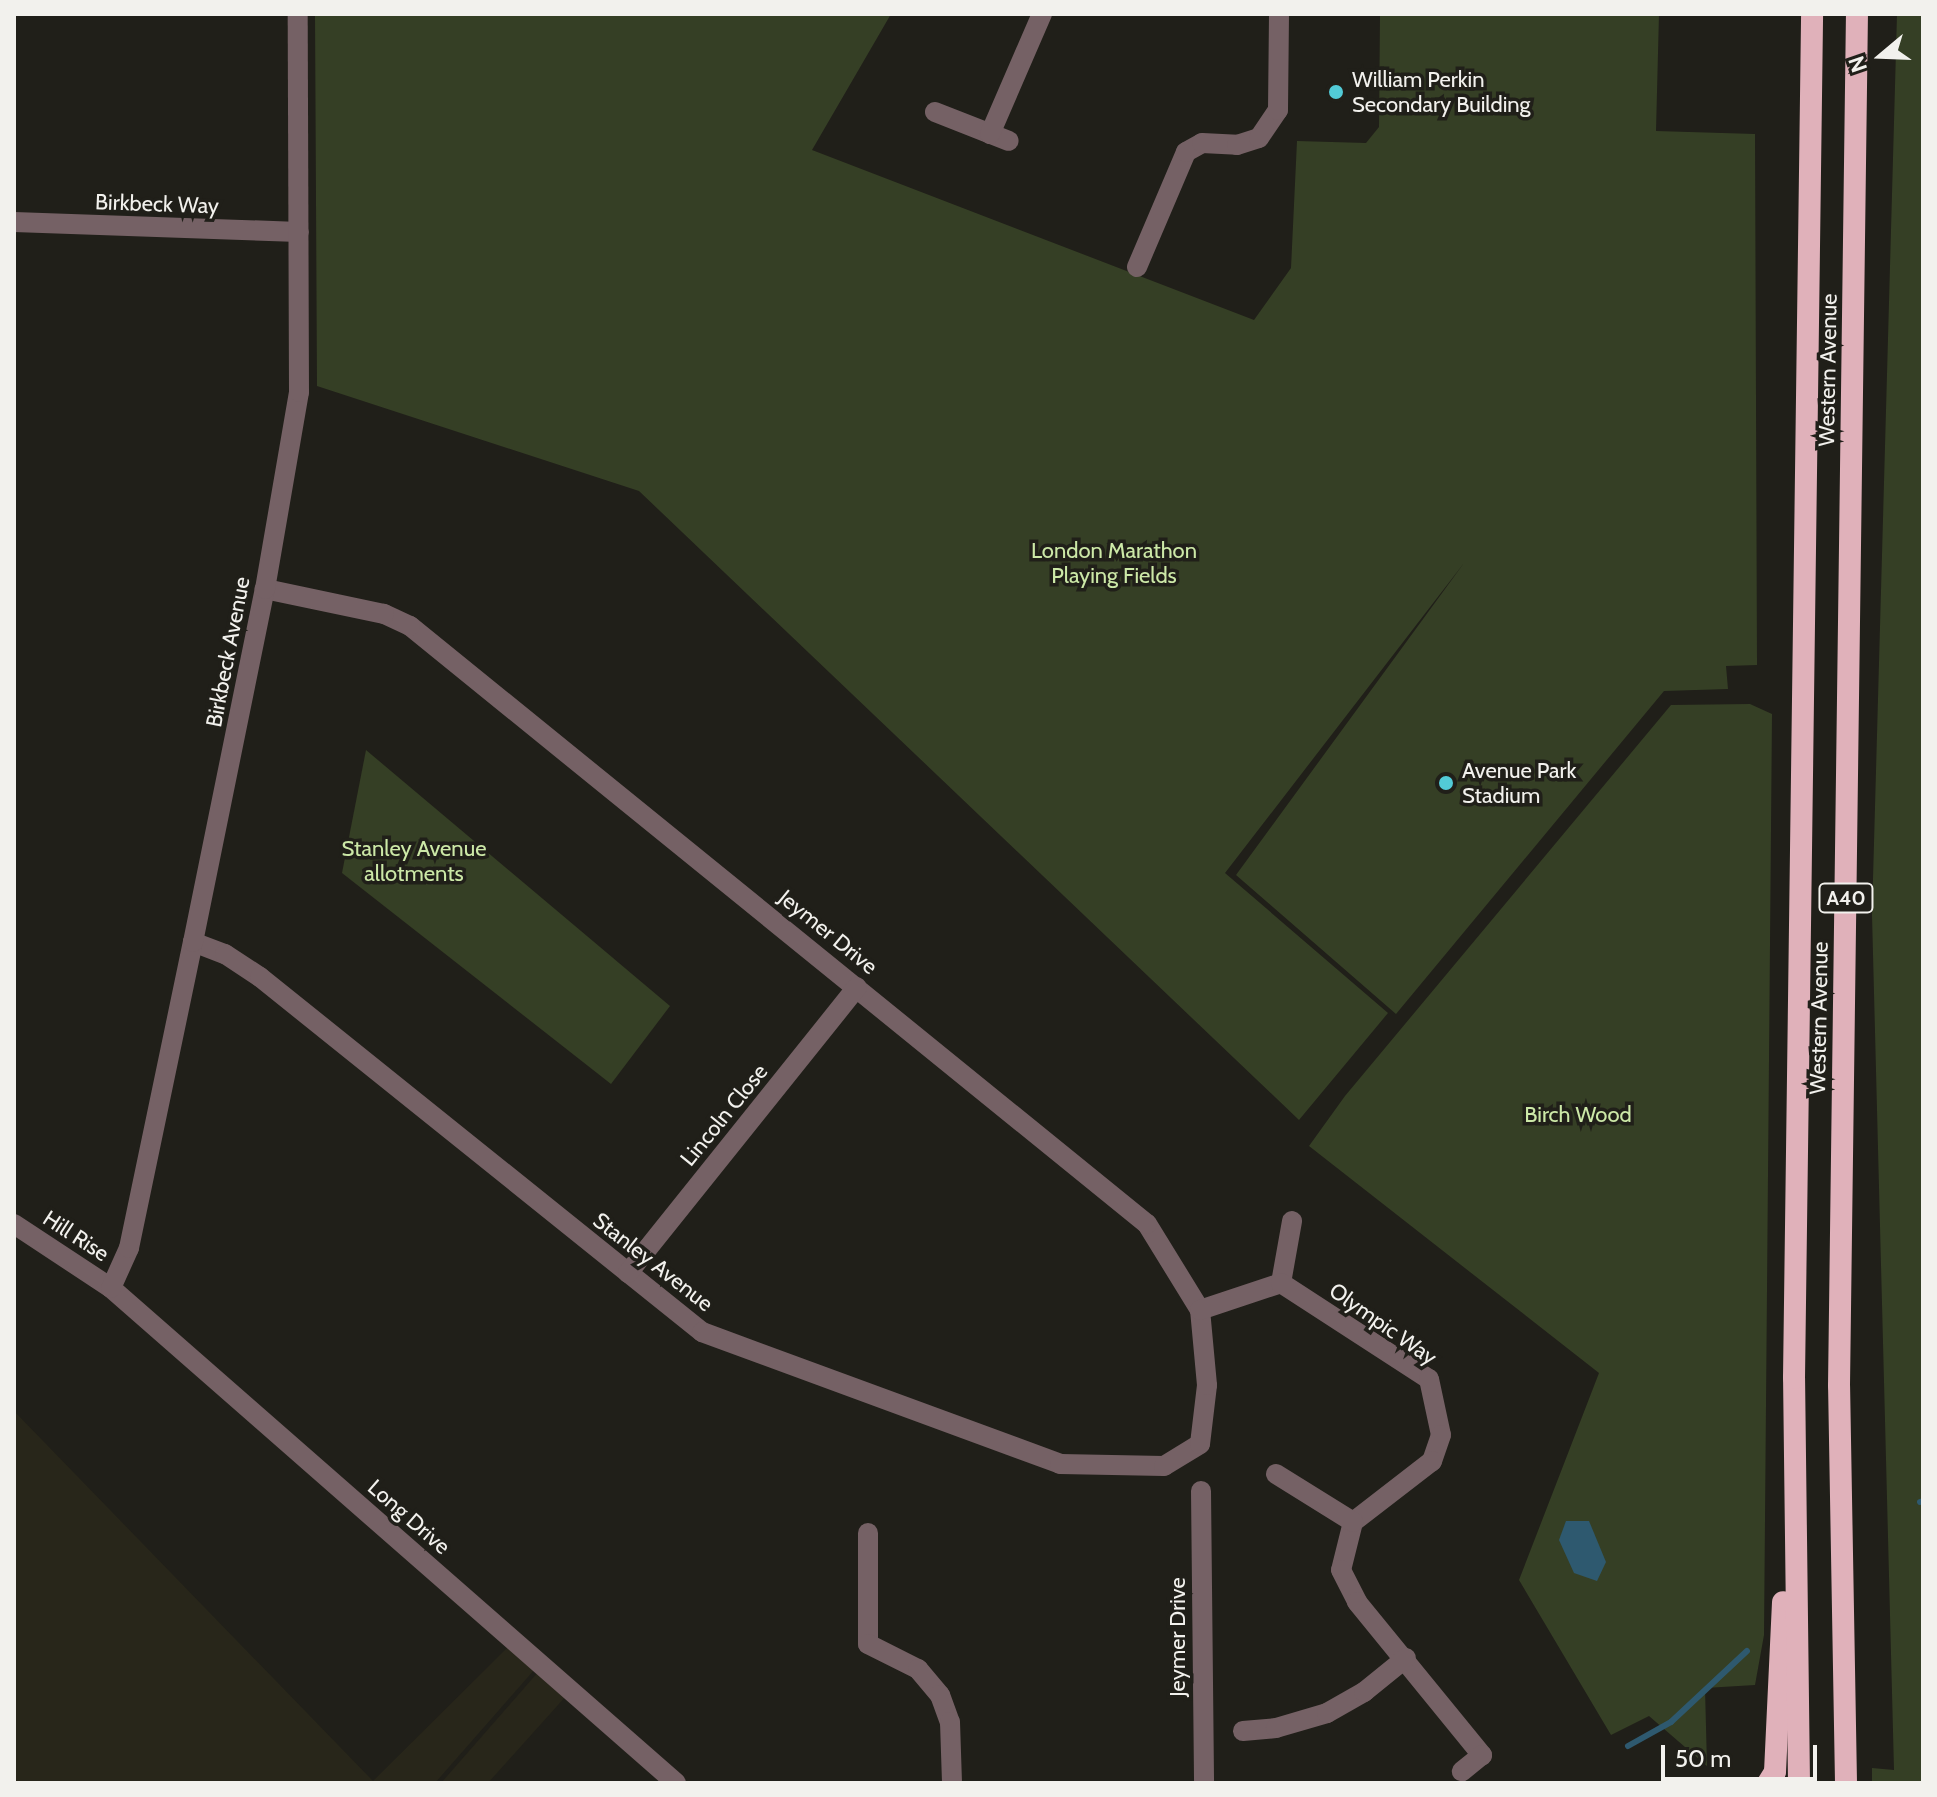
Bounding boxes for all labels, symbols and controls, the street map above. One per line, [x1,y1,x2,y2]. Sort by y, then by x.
north arrow [1841,16,1921,96]
text: N [1843,52,1873,76]
place label: William Perkin Secondary Building [1352,66,1531,118]
marker: William Perkin Secondary Building [1327,83,1345,101]
street label: Birkbeck Way [95,189,219,219]
street label: Western Avenue [1813,293,1843,447]
park label: London Marathon Playing Fields [1031,537,1197,588]
street label: Birkbeck Avenue [200,575,256,729]
place label: Avenue Park Stadium [1462,757,1576,808]
marker: Avenue Park Stadium [1437,774,1455,792]
park label: Stanley Avenue allotments [342,835,486,886]
road number: A40 [1818,882,1874,914]
street label: Jeymer Drive [773,884,883,980]
street label: Western Avenue [1804,941,1834,1095]
street label: Lincoln Close [675,1059,773,1171]
park label: Birch Wood [1524,1102,1632,1128]
street label: Hill Rise [38,1205,114,1267]
street label: Stanley Avenue [588,1207,718,1317]
street label: Olympic Way [1324,1277,1442,1371]
street label: Long Drive [362,1474,456,1560]
street label: Jeymer Drive [1165,1577,1191,1697]
scale bar [1665,1729,1821,1779]
text: 50 m [1675,1744,1731,1773]

